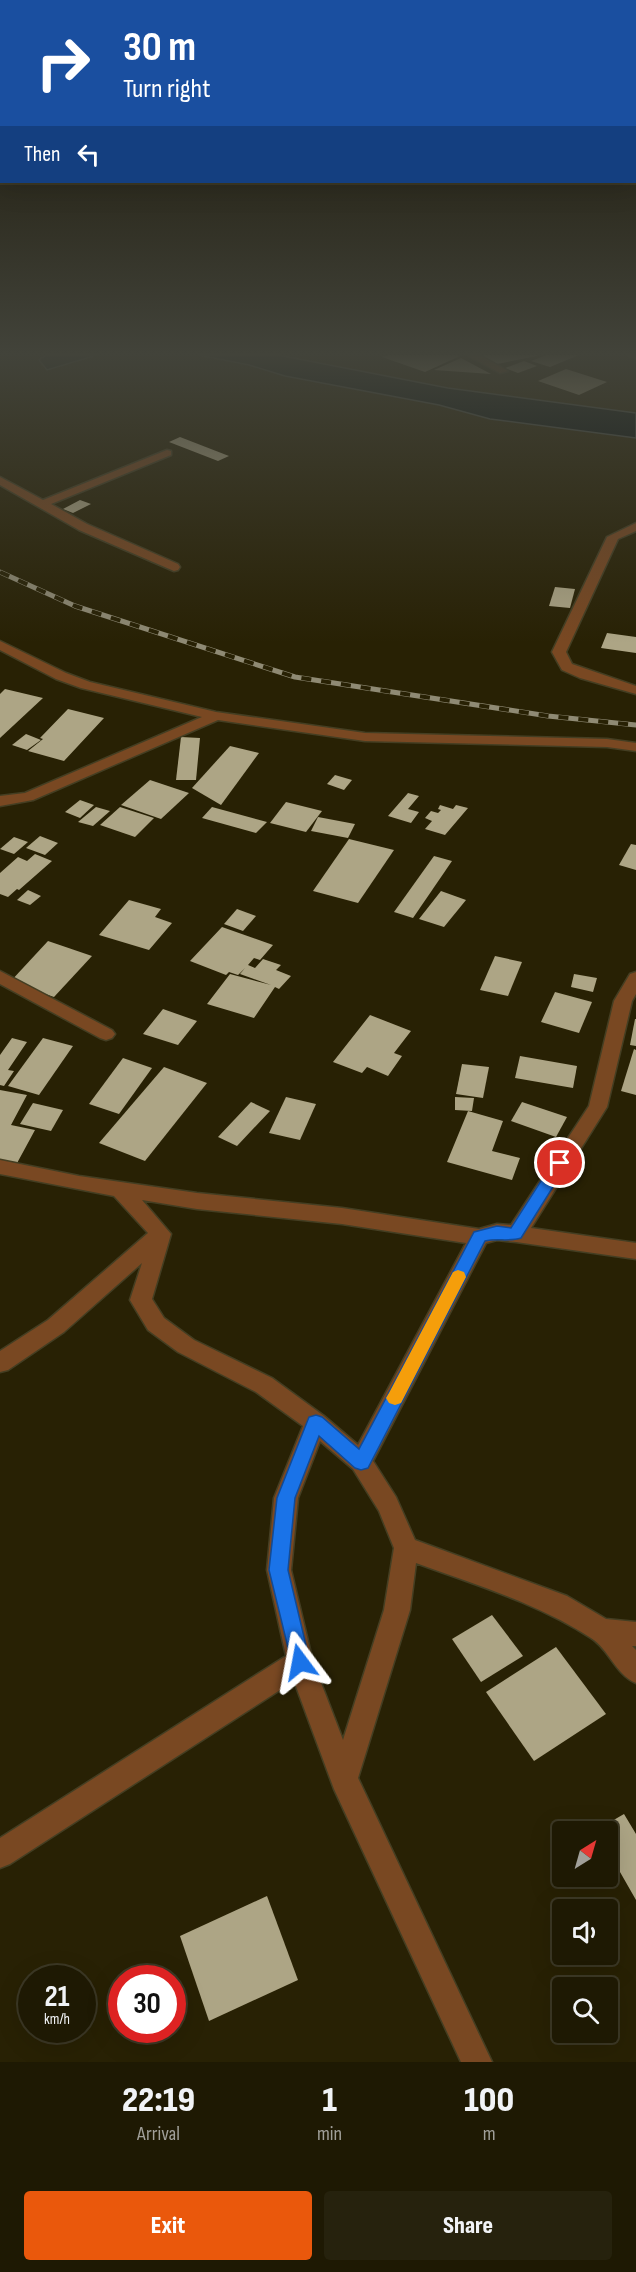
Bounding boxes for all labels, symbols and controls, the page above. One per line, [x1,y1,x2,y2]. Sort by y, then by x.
text: 30 m [123,22,196,73]
icon: right [24,24,102,102]
text: Turn right [123,73,210,105]
icon: left [72,138,105,171]
text: Then [24,141,60,168]
pin [534,1137,585,1188]
icon: arrive [543,1146,576,1179]
position arrow [268,1630,332,1694]
north arrow [552,1821,618,1887]
map controls [552,1821,618,2043]
button: sound [552,1899,618,1965]
speed limit sign: 30 [108,1965,186,2043]
button: search [552,1977,618,2043]
text: 21 [45,1979,69,2015]
text: km/h [44,2010,70,2029]
text: 22:19 [122,2079,195,2122]
text: 1 [322,2079,337,2122]
text: 100 [464,2079,514,2122]
text: Arrival [137,2122,180,2146]
text: min [317,2122,342,2146]
text: m [483,2122,495,2146]
button: Exit [24,2191,312,2260]
button: Share [324,2191,612,2260]

